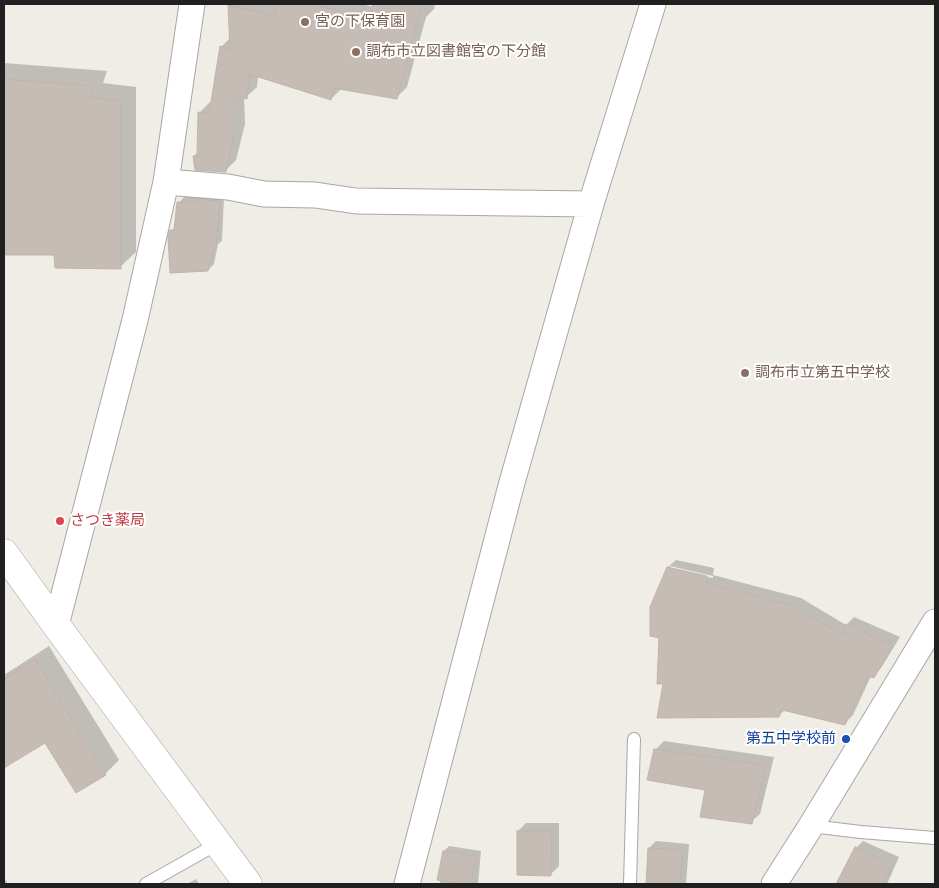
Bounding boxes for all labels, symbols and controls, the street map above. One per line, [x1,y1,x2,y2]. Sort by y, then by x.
place label: 宮の下保育園 [315,13,405,31]
marker: 宮の下保育園 [299,16,311,28]
place label: 調布市立図書館宮の下分館 [366,43,546,61]
marker: 調布市立図書館宮の下分館 [350,46,362,58]
place label: 調布市立第五中学校 [755,364,890,382]
marker: 調布市立第五中学校 [739,367,751,379]
place label: さつき薬局 [70,512,145,530]
marker: さつき薬局 [54,515,66,527]
place label: 第五中学校前 [746,730,836,748]
marker: 第五中学校前 [840,733,852,745]

